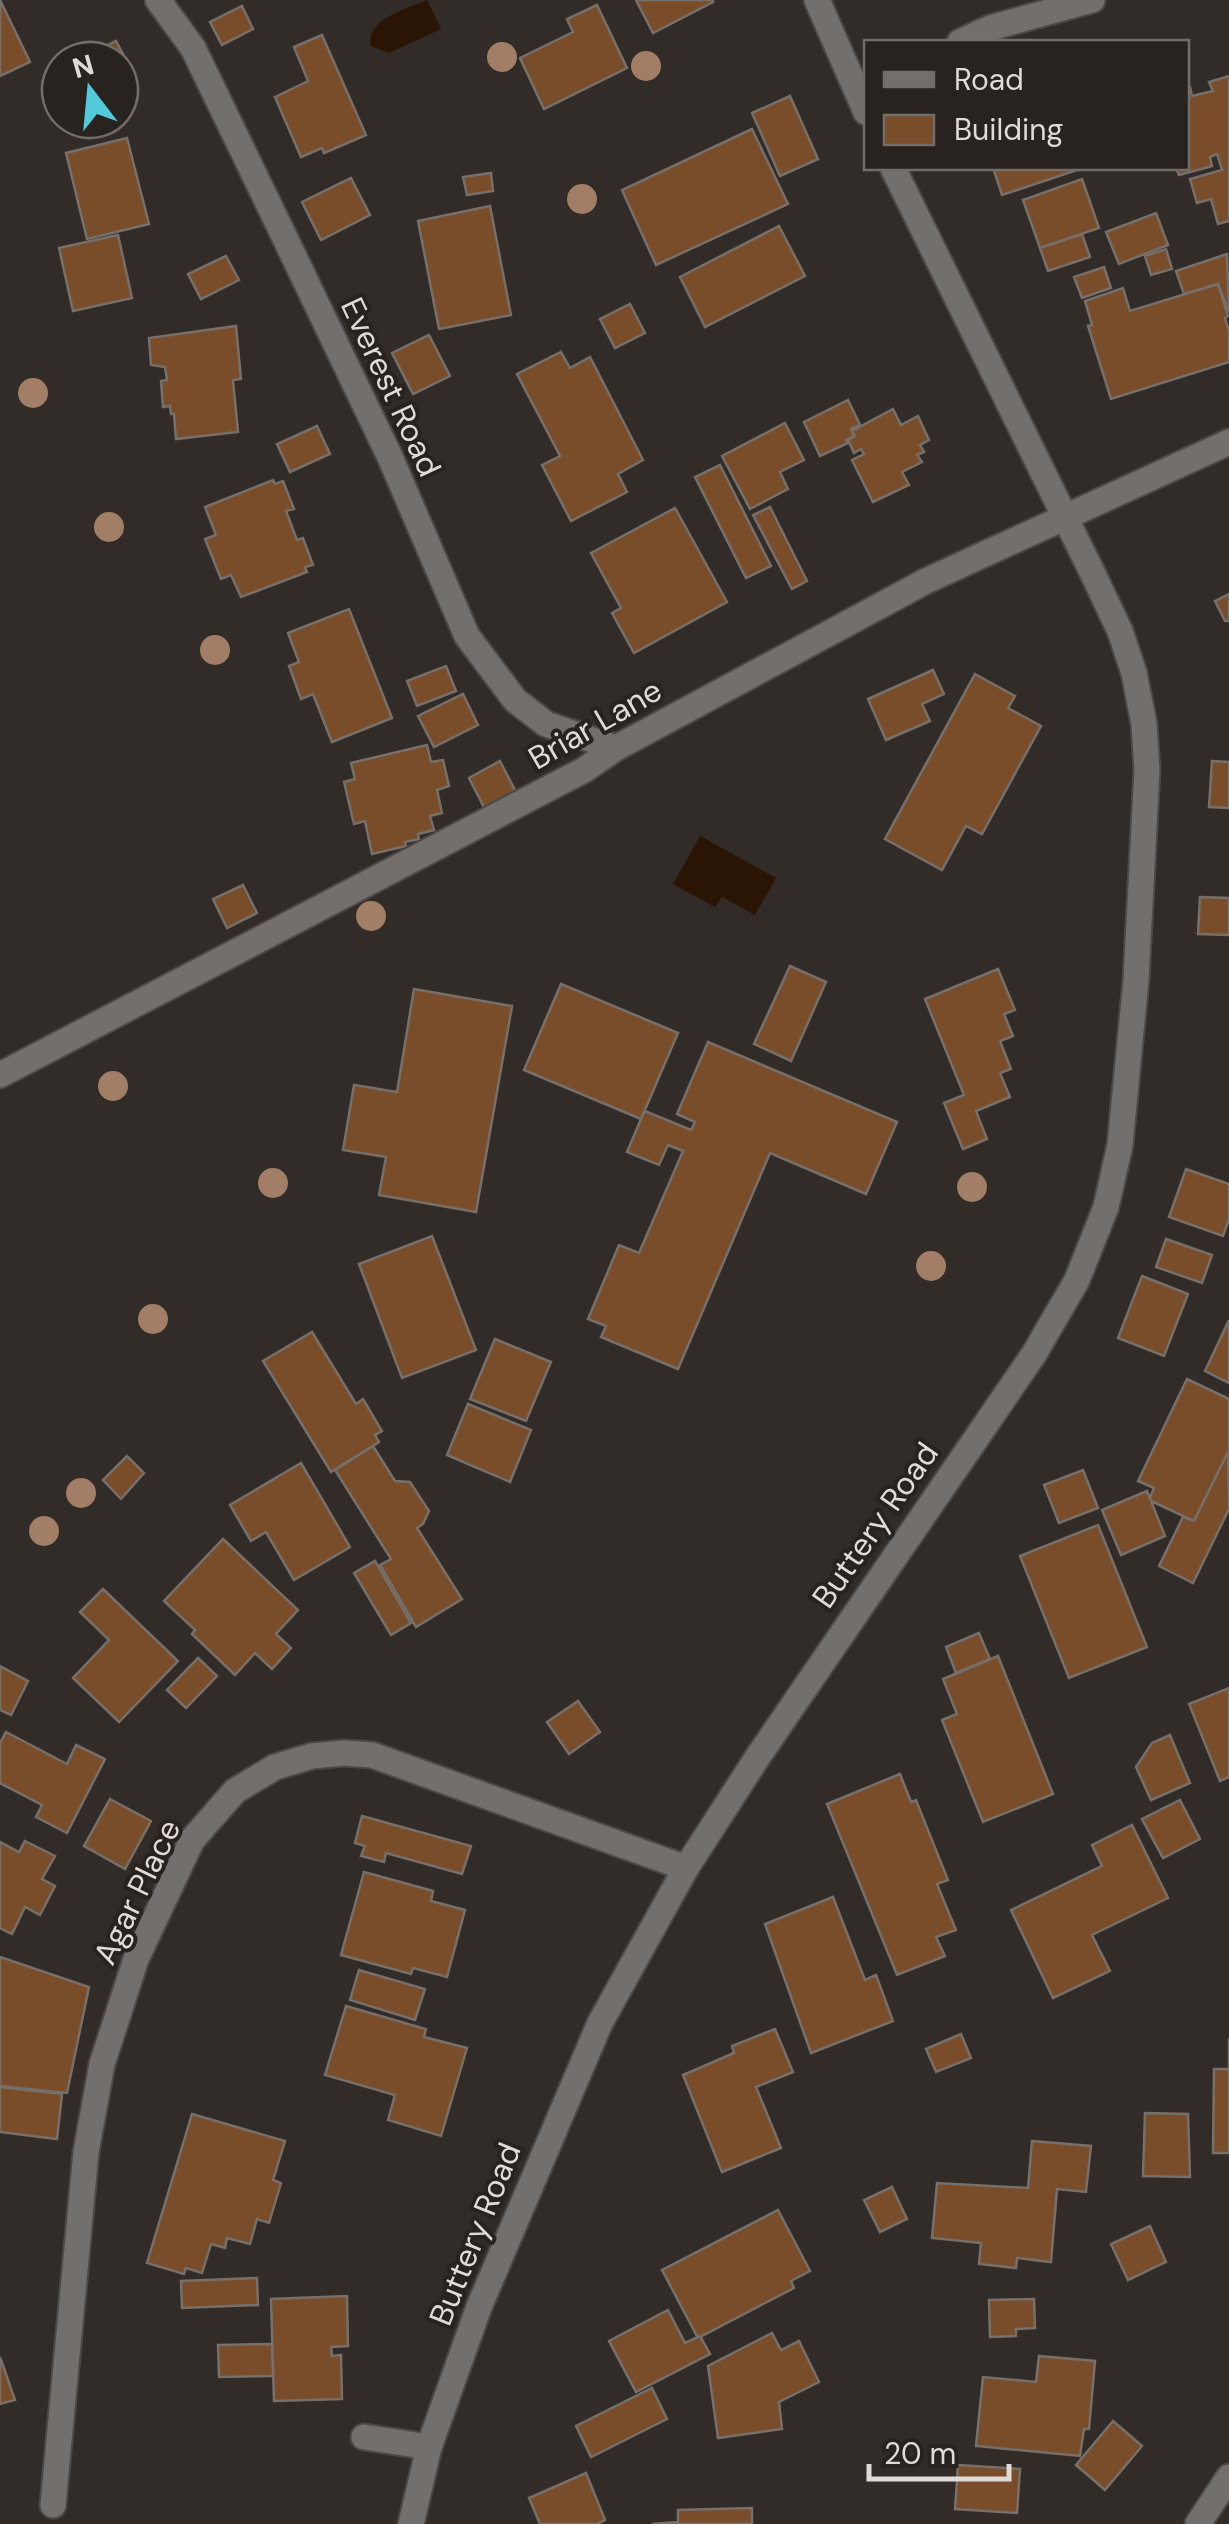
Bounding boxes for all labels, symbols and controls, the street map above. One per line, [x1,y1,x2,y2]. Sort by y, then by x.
north arrow [40,40,140,140]
legend [864,40,1189,170]
text: N [68,46,98,87]
text: Road [954,60,1024,99]
text: Building [954,110,1063,149]
street label: Everest Road [331,291,451,483]
street label: Briar Lane [521,669,669,779]
street label: Buttery Road [802,1434,948,1616]
street label: Agar Place [84,1812,190,1972]
street label: Buttery Road [419,2137,531,2331]
scale bar [869,2419,1009,2481]
text: 20 m [884,2434,956,2473]

